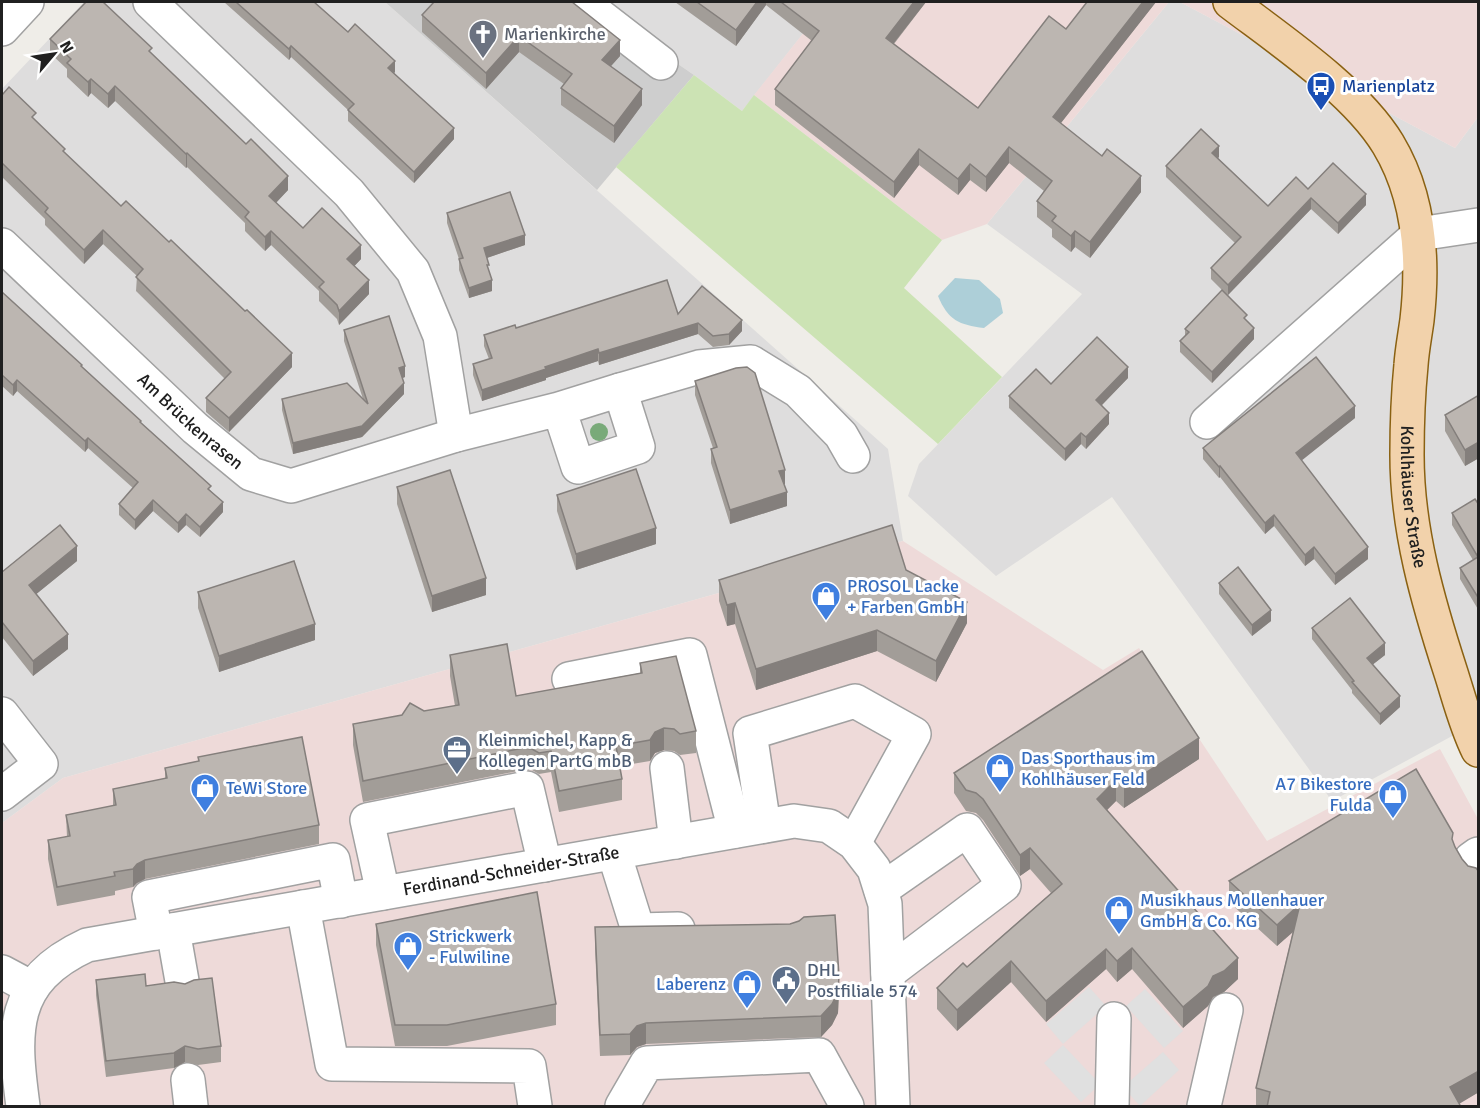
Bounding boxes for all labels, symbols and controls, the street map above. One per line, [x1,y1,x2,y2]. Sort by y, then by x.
church icon: Marienkirche [467,18,499,60]
place label: Marienkirche [504,23,606,45]
north arrow [24,24,84,84]
text: N [55,37,78,57]
bus stop icon: Marienplatz [1305,70,1337,112]
place label: Marienplatz [1342,75,1435,97]
street label: Am Brückenrasen [133,368,248,474]
street label: Kohlhäuser Straße [1396,425,1432,570]
place label: PROSOL Lacke + Farben GmbH [847,575,965,618]
shop icon: PROSOL Lacke + Farben GmbH [810,580,842,622]
place label: Kleinmichel, Kapp & Kollegen PartG mbB [478,729,632,772]
office icon: Kleinmichel, Kapp & Kollegen PartG mbB [441,734,473,776]
place label: Das Sporthaus im Kohlhäuser Feld [1021,747,1156,790]
shop icon: Das Sporthaus im Kohlhäuser Feld [984,752,1016,794]
shop icon: TeWi Store [189,772,221,814]
place label: A7 Bikestore Fulda [1275,773,1372,816]
place label: TeWi Store [226,777,307,799]
shop icon: A7 Bikestore Fulda [1377,778,1409,820]
street label: Ferdinand-Schneider-Straße [401,841,621,900]
place label: Musikhaus Mollenhauer GmbH & Co. KG [1140,889,1324,932]
shop icon: Musikhaus Mollenhauer GmbH & Co. KG [1103,894,1135,936]
place label: Strickwerk - Fulwiline [429,925,512,968]
shop icon: Strickwerk - Fulwiline [392,930,424,972]
place label: DHL Postfiliale 574 [807,959,918,1002]
public building icon: DHL Postfiliale 574 [770,964,802,1006]
shop icon: Laberenz [731,968,763,1010]
place label: Laberenz [656,973,726,995]

